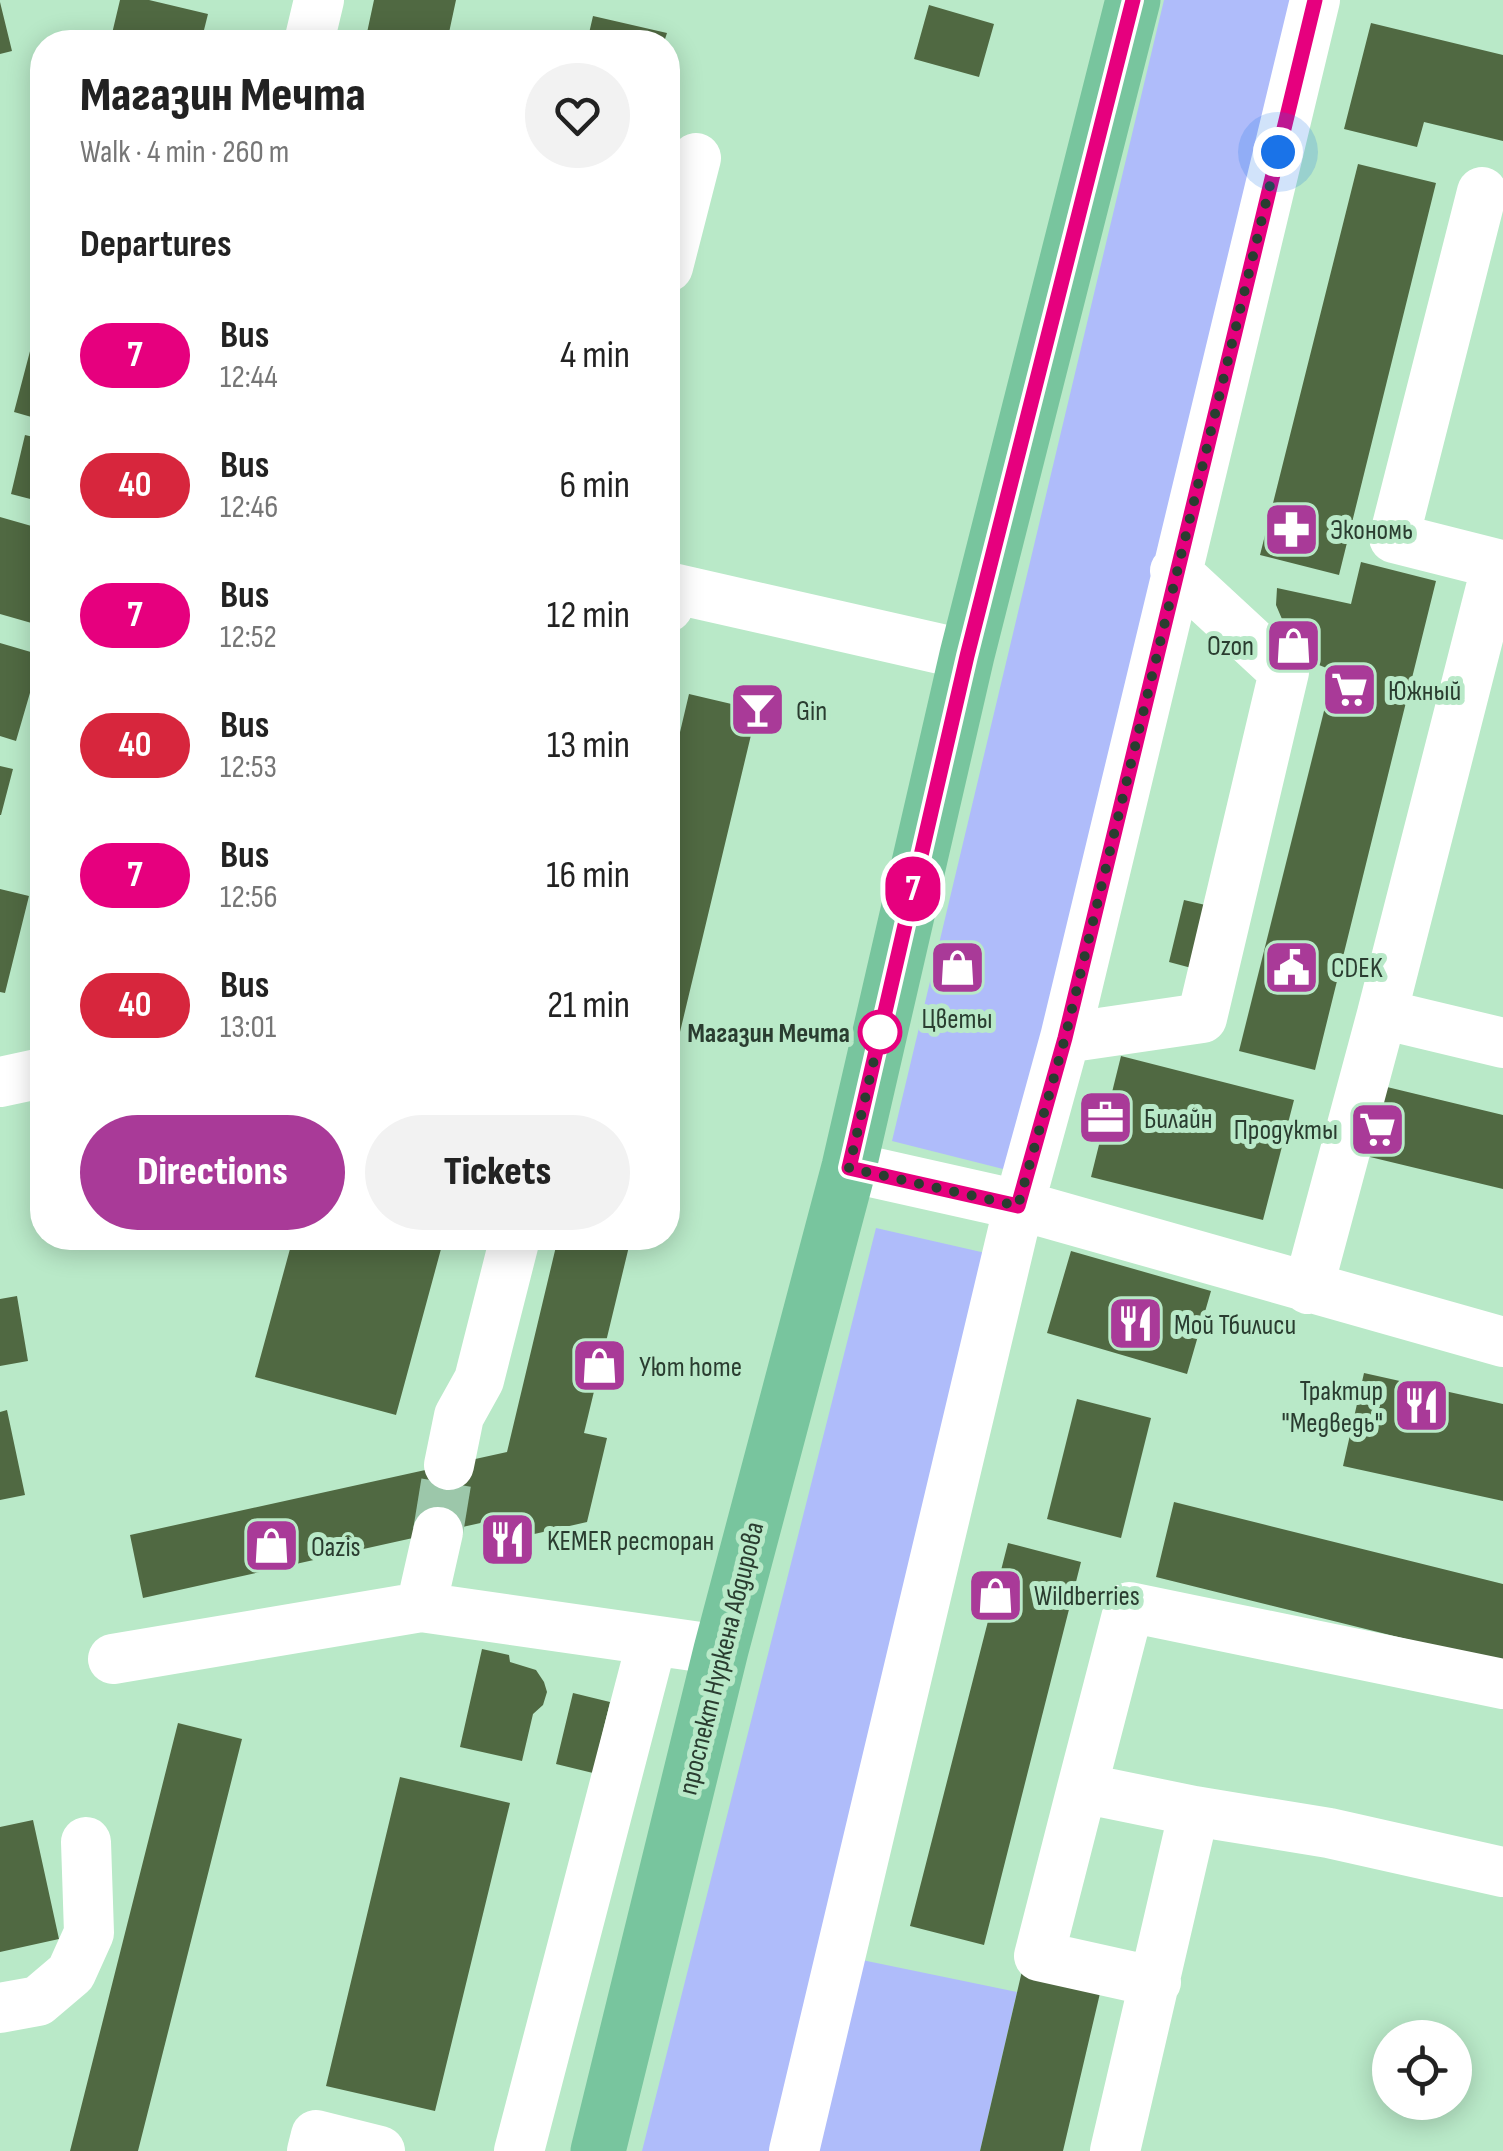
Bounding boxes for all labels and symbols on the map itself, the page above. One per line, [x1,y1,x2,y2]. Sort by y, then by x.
your location [1253,127,1303,177]
pharmacy icon: Экономь [1261,499,1321,559]
place label: Экономь [1330,514,1413,547]
shop icon: Ozon [1263,615,1323,675]
place label: Ozon [1207,630,1254,663]
supermarket icon: Южный [1319,660,1379,720]
place label: Южный [1388,675,1461,708]
bar icon: Gin [727,680,787,740]
place label: Gin [796,695,827,728]
line badge: 7 [880,856,946,922]
shop icon: Цветы [927,937,987,997]
public building icon: CDEK [1262,937,1322,997]
place label: CDEK [1331,952,1383,985]
place label: Цветы [922,1003,992,1036]
marker: Магазин Мечта [859,1011,901,1053]
place label: Магазин Мечта [687,1017,850,1050]
office icon: Билайн [1075,1088,1135,1148]
supermarket icon: Продукты [1347,1099,1407,1159]
place label: Билайн [1144,1103,1212,1136]
place label: Продукты [1234,1114,1338,1147]
restaurant icon: Мой Тбилиси [1105,1294,1165,1354]
place label: Мой Тбилиси [1174,1309,1296,1342]
shop icon: Уют home [570,1336,630,1396]
place label: Уют home [639,1351,742,1384]
place label: Трактир "Медведь" [1282,1375,1383,1440]
restaurant icon: Трактир "Медведь" [1392,1376,1452,1436]
restaurant icon: KEMER ресторан [478,1510,538,1570]
shop icon: Oazis [242,1516,302,1576]
street label: проспект Нуркена Абдирова [672,1519,771,1798]
place label: KEMER ресторан [547,1525,714,1558]
place label: Oazis [311,1531,361,1564]
shop icon: Wildberries [965,1565,1025,1625]
place label: Wildberries [1034,1580,1140,1613]

